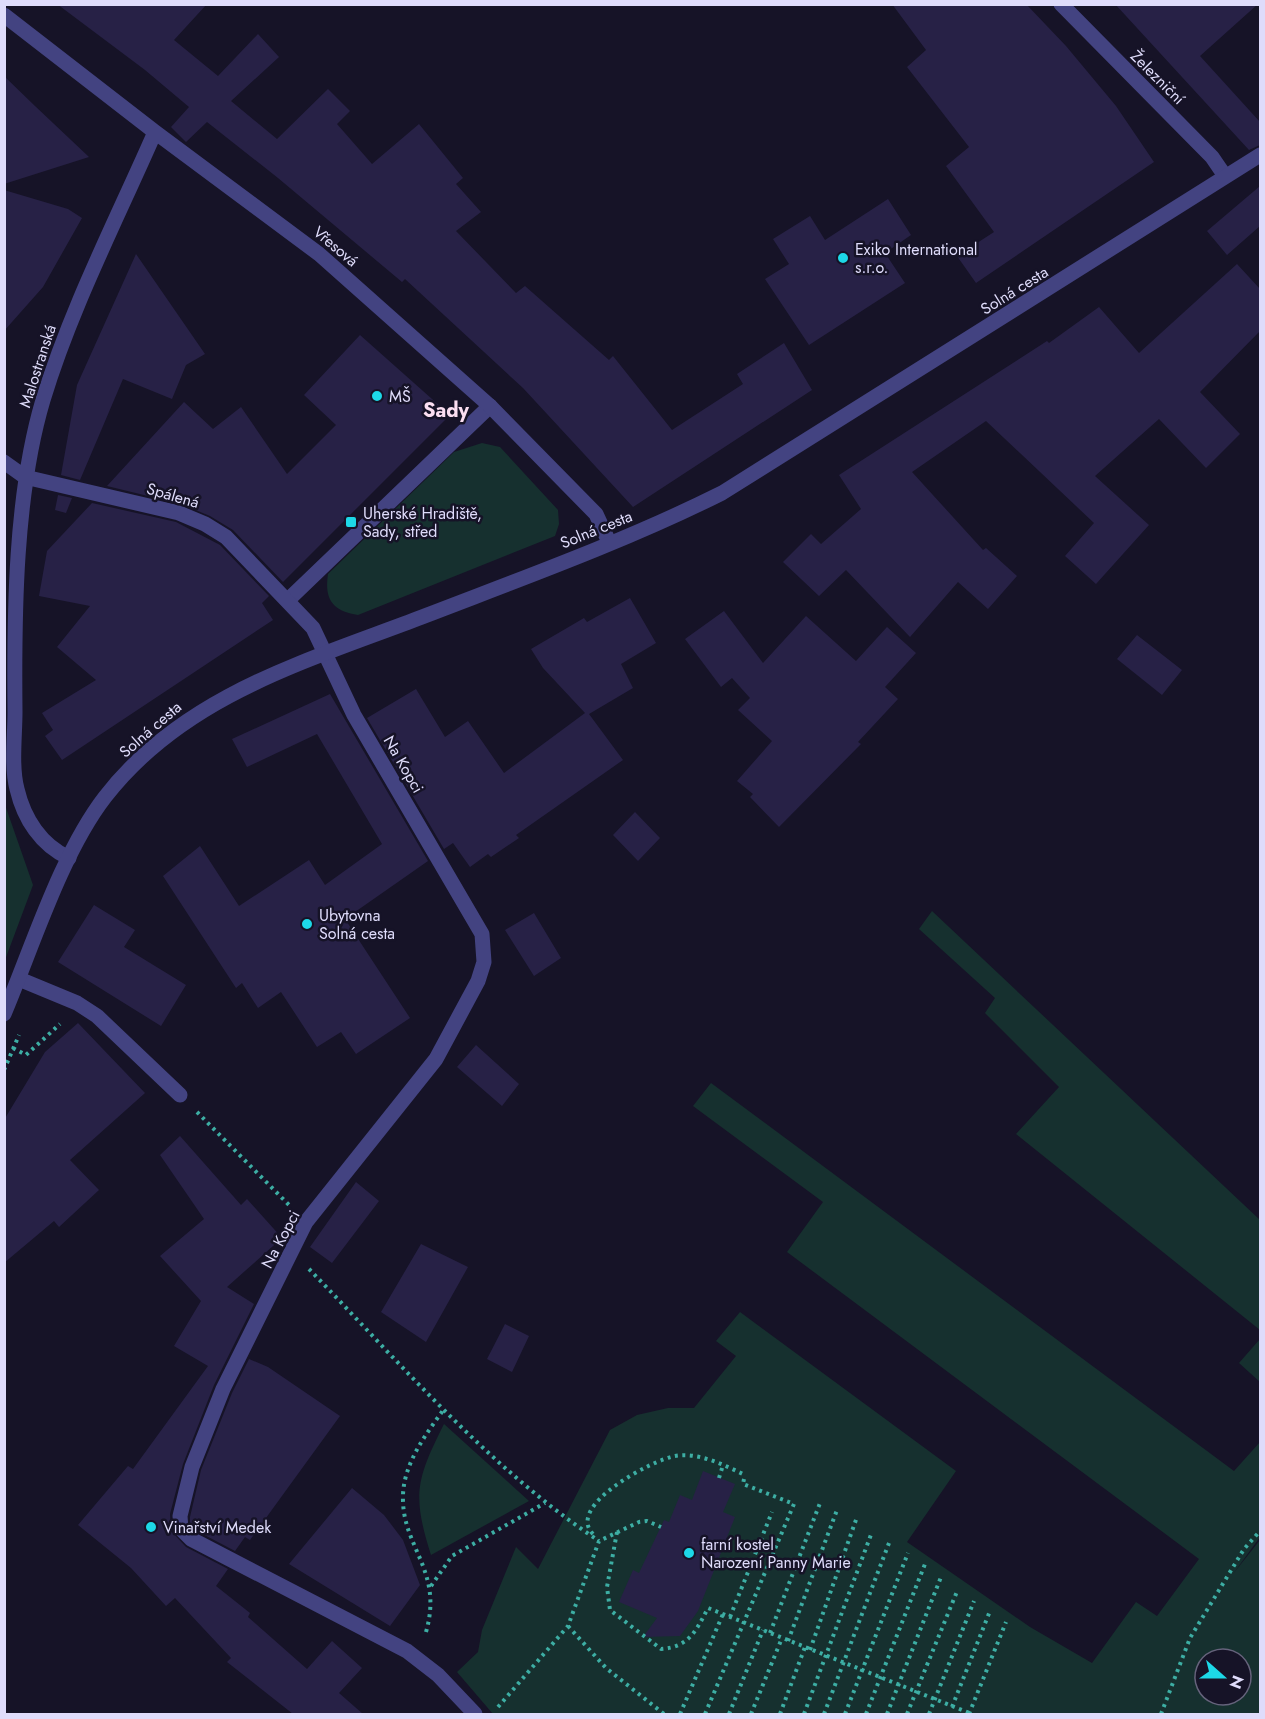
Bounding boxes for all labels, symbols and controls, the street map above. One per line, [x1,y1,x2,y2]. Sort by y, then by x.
street label: Železniční [1125,45,1191,110]
street label: Vřesová [308,221,363,272]
place label: Exiko International s.r.o. [855,238,978,279]
marker: Exiko International s.r.o. [836,251,850,265]
street label: Solná cesta [976,261,1053,320]
street label: Malostranská [13,322,62,411]
place label: MŠ [389,385,411,408]
marker: MŠ [370,389,384,403]
district label: Sady [423,396,470,425]
street label: Spálená [144,477,202,514]
place label: Uherské Hradiště, Sady, střed [363,502,482,543]
street label: Solná cesta [557,505,636,554]
marker: Uherské Hradiště, Sady, střed [344,515,358,529]
street label: Solná cesta [114,696,187,763]
street label: Na Kopci [378,731,429,797]
place label: Ubytovna Solná cesta [319,904,395,945]
marker: Ubytovna Solná cesta [300,917,314,931]
street label: Na Kopci [255,1206,305,1273]
place label: Vinařství Medek [163,1516,272,1539]
marker: Vinařství Medek [144,1520,158,1534]
place label: farní kostel Narození Panny Marie [701,1533,851,1574]
marker: farní kostel Narození Panny Marie [682,1546,696,1560]
north arrow [1193,1647,1253,1707]
text: N [1224,1672,1250,1692]

